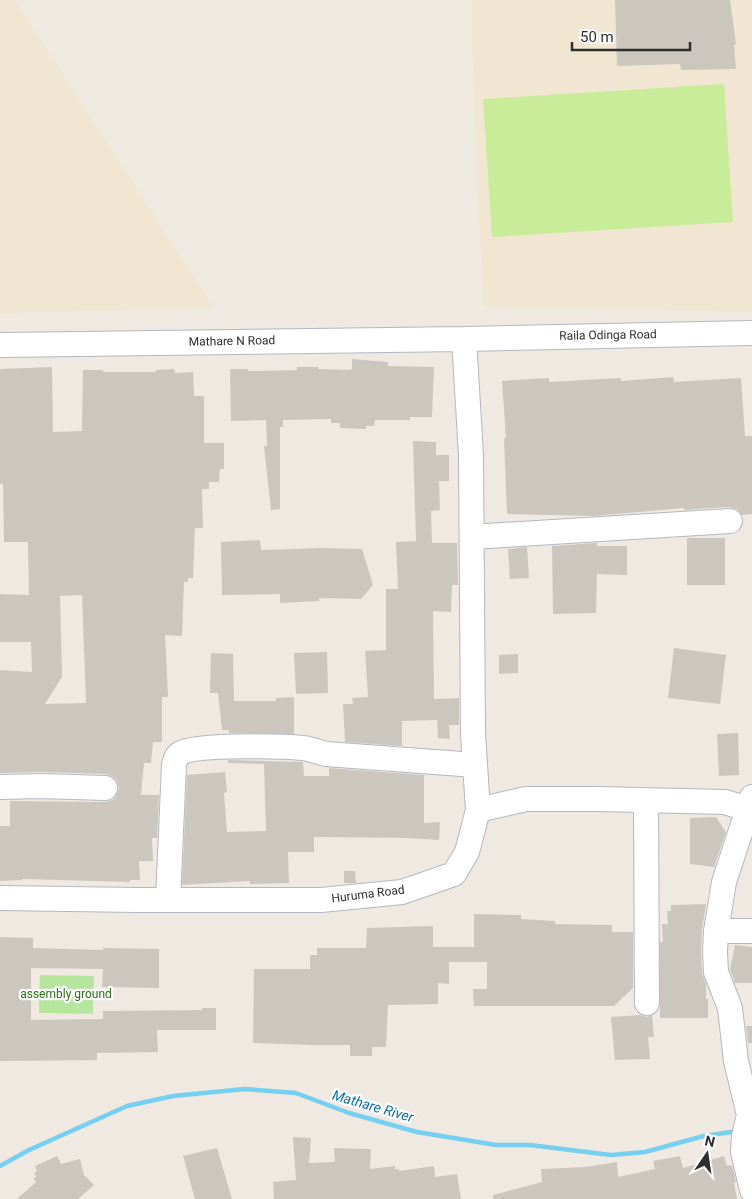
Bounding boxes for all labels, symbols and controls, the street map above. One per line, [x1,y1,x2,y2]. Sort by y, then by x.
scale bar [572,20,690,52]
text: 50 m [580,28,614,46]
street label: Raila Odinga Road [559,327,657,343]
street label: Mathare N Road [189,333,275,349]
street label: Huruma Road [331,883,405,905]
park label: assembly ground [20,987,112,1001]
water label: Mathare River [331,1087,416,1125]
north arrow [682,1129,732,1179]
text: N [703,1132,717,1150]

